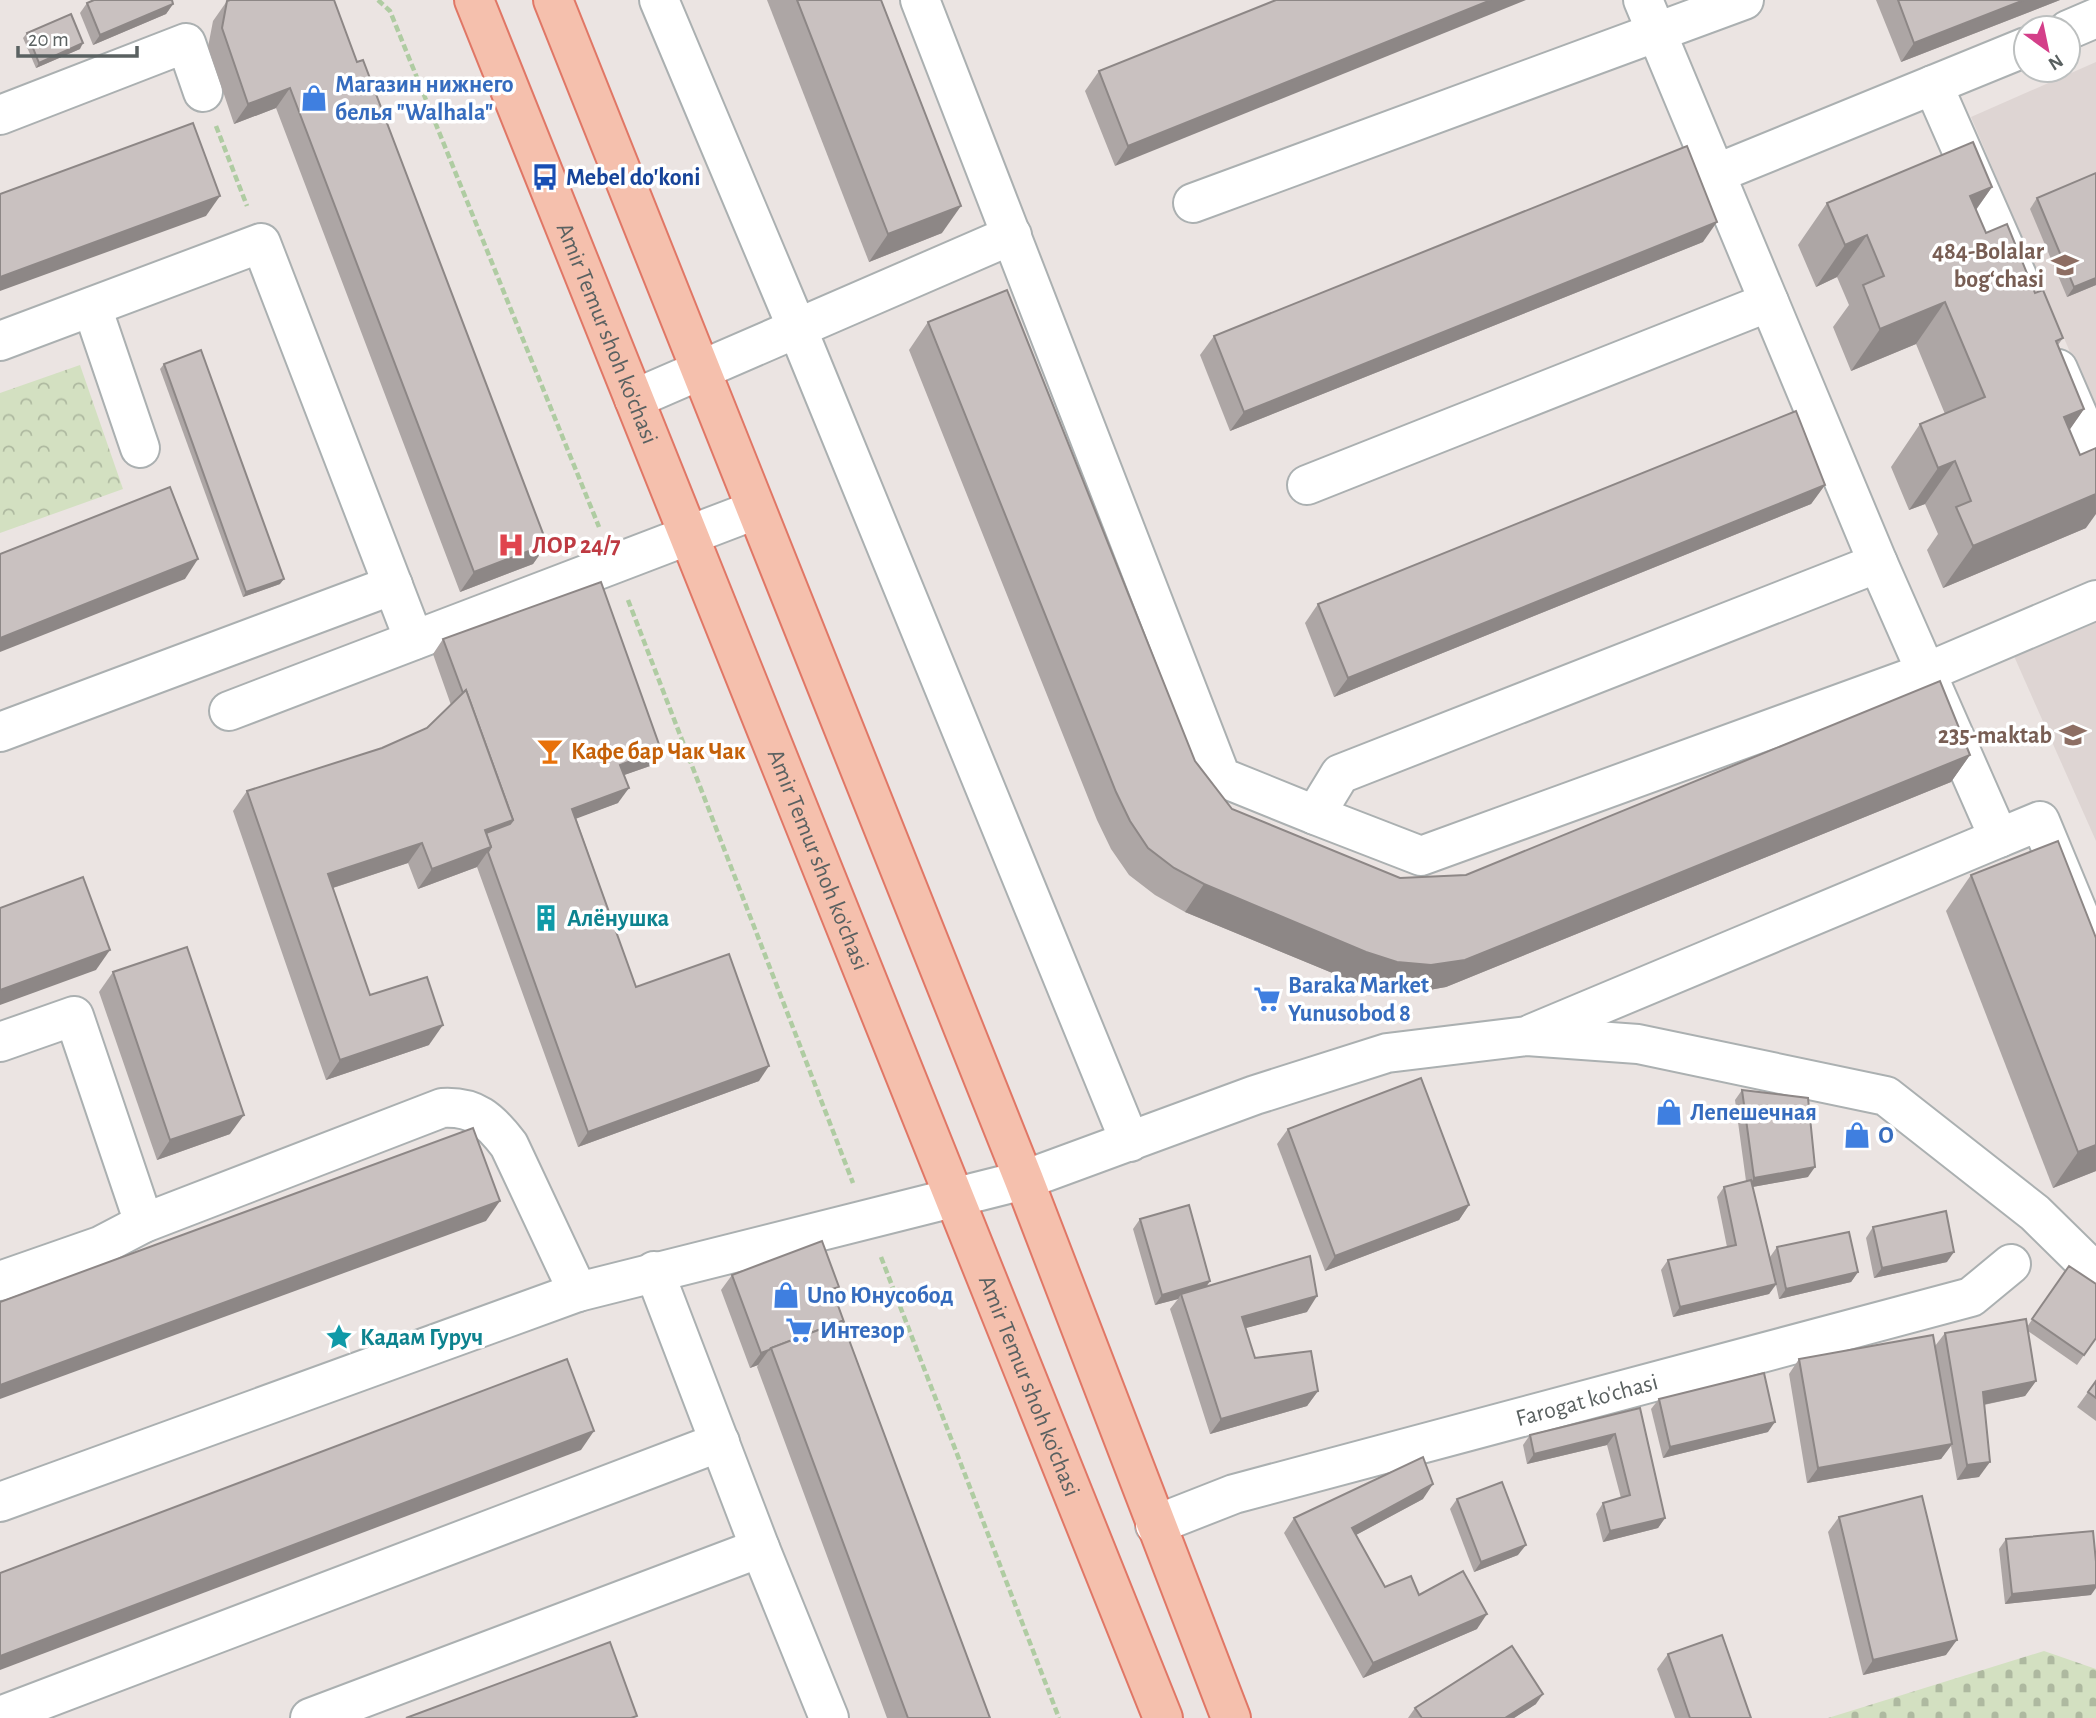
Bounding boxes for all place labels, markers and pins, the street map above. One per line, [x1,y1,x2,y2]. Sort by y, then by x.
place label: Магазин нижнего белья "Walhala" [335,73,514,125]
shop icon: Магазин нижнего белья "Walhala" [299,83,329,113]
bus stop icon: Mebel do'koni [530,162,560,192]
place label: Mebel do'koni [566,166,700,190]
place label: 484-Bolalar bogʻchasi [1932,240,2045,292]
school or university icon: 484-Bolalar bogʻchasi [2050,250,2080,280]
hospital icon: ЛОР 24/7 [496,530,526,560]
place label: ЛОР 24/7 [532,534,621,558]
school or university icon: 235-maktab [2058,720,2088,750]
place label: 235-maktab [1938,724,2052,748]
bar icon: Кафе бар Чак Чак [535,736,565,766]
place label: Кафе бар Чак Чак [571,740,746,764]
building icon: Алёнушка [531,903,561,933]
place label: Алёнушка [567,907,669,931]
place label: Baraka Market Yunusobod 8 [1288,974,1429,1026]
supermarket icon: Baraka Market Yunusobod 8 [1252,984,1282,1014]
shop icon: Лепешечная [1654,1097,1684,1127]
place label: Лепешечная [1690,1101,1817,1125]
shop icon: О [1842,1120,1872,1150]
place label: О [1878,1124,1894,1148]
shop icon: Uno Юнусобод [771,1280,801,1310]
place label: Uno Юнусобод [807,1284,953,1308]
supermarket icon: Интезор [784,1315,814,1345]
place label: Интезор [820,1319,905,1343]
place icon: Кадам Гуруч [324,1322,354,1352]
place label: Кадам Гуруч [360,1326,483,1350]

